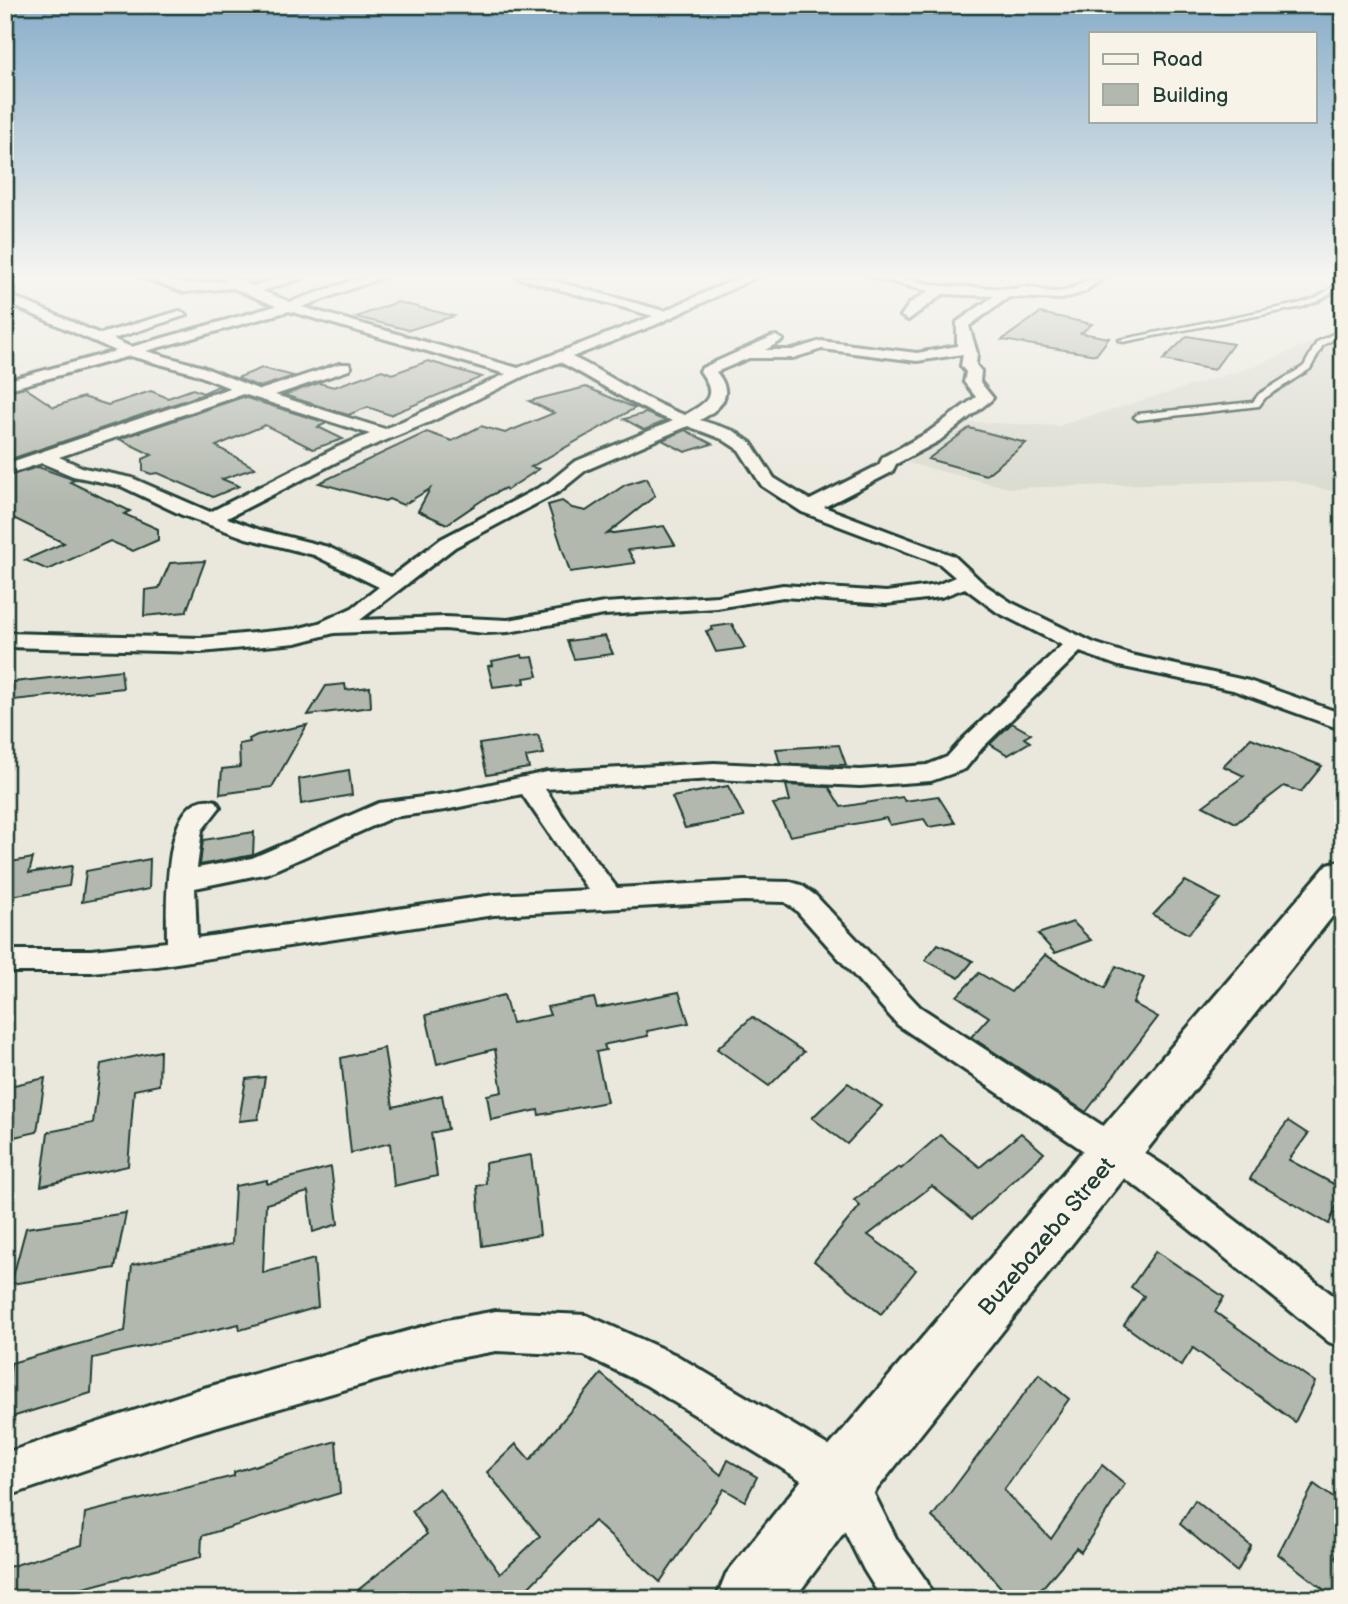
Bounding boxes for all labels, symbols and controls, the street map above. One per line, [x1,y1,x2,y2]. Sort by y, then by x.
legend [1089,32,1316,122]
text: Road [1152,47,1203,72]
text: Building [1152,83,1228,108]
street label: Buzebazeba Street [972,1152,1121,1321]

